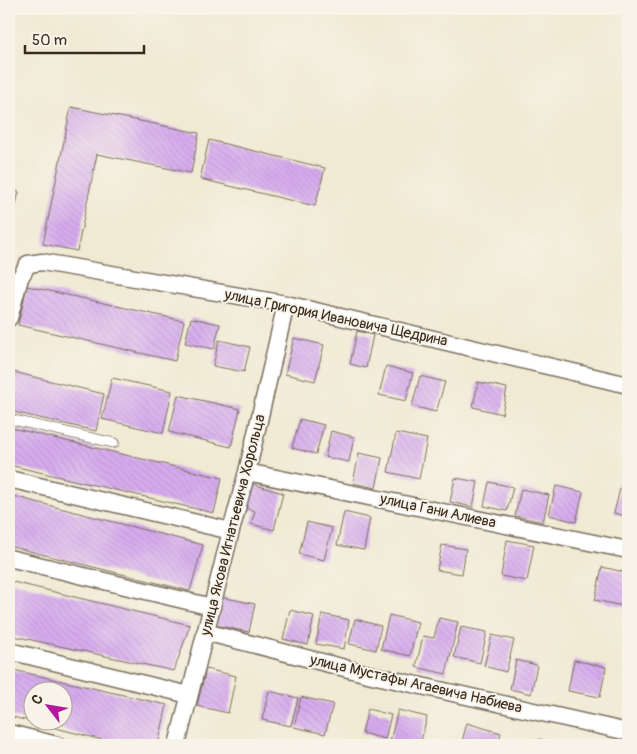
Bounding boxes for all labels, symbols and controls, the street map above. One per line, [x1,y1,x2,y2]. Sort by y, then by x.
scale bar [25,22,144,54]
text: 50 m [32,31,67,50]
street label: улица Григория Ивановича Щедрина [222,285,449,351]
street label: улица Якова Игнатьевича Хорольца [196,412,270,639]
street label: улица Гани Алиева [377,489,498,533]
street label: улица Мустафы Агаевича Набиева [307,650,524,718]
north arrow [22,682,72,732]
text: С [28,691,47,708]

